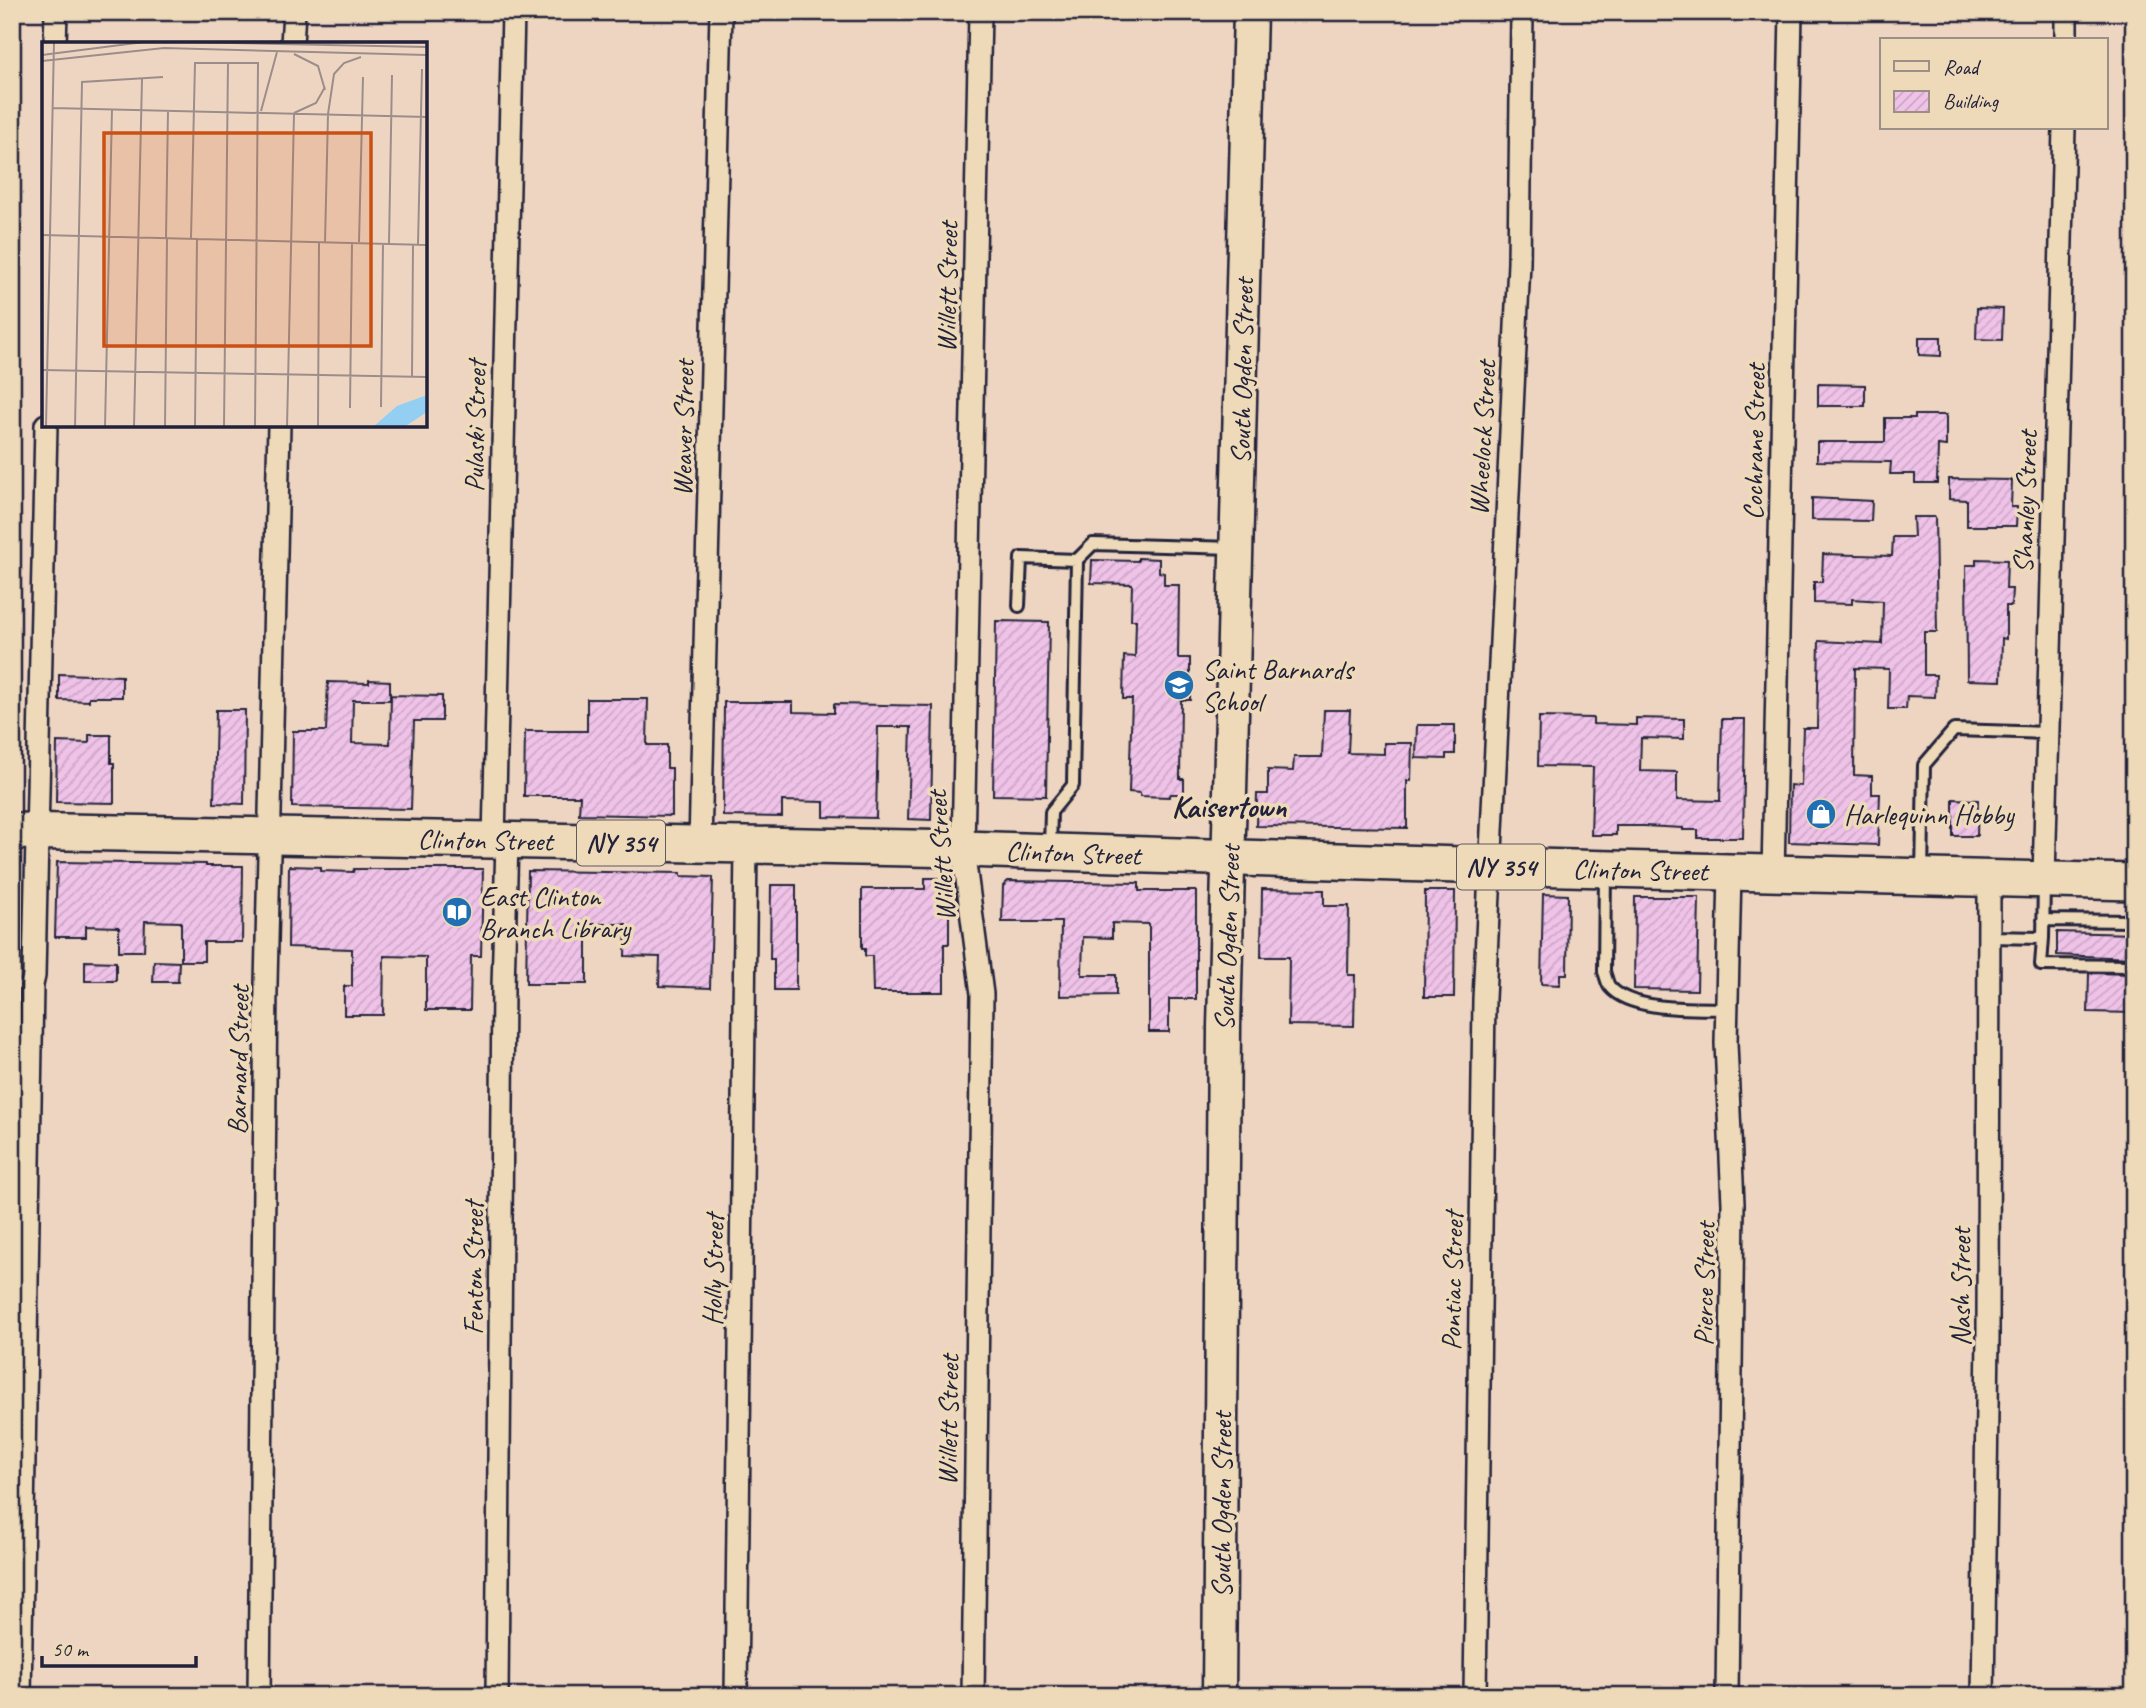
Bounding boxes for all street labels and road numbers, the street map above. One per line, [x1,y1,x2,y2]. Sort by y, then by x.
street label: Willett Street [928,219,966,353]
street label: South Ogden Street [1223,275,1261,464]
street label: Pulaski Street [456,356,494,492]
street label: Weaver Street [664,357,702,497]
street label: Wheelock Street [1460,357,1504,516]
street label: Cochrane Street [1735,361,1773,520]
street label: Shanley Street [2005,427,2045,574]
street label: Willett Street [919,787,963,922]
road number: NY 354 [577,820,665,866]
street label: Clinton Street [417,821,555,859]
street label: Clinton Street [1005,833,1144,873]
street label: South Ogden Street [1206,842,1248,1032]
road number: NY 354 [1457,845,1545,890]
street label: Clinton Street [1572,851,1710,889]
street label: Barnard Street [219,982,257,1135]
street label: Fenton Street [456,1198,491,1335]
street label: Pontiac Street [1433,1208,1471,1351]
street label: Holly Street [695,1210,732,1326]
street label: Pierce Street [1685,1219,1723,1346]
street label: Nash Street [1943,1225,1978,1346]
street label: Willett Street [929,1352,967,1486]
street label: South Ogden Street [1204,1409,1239,1598]

